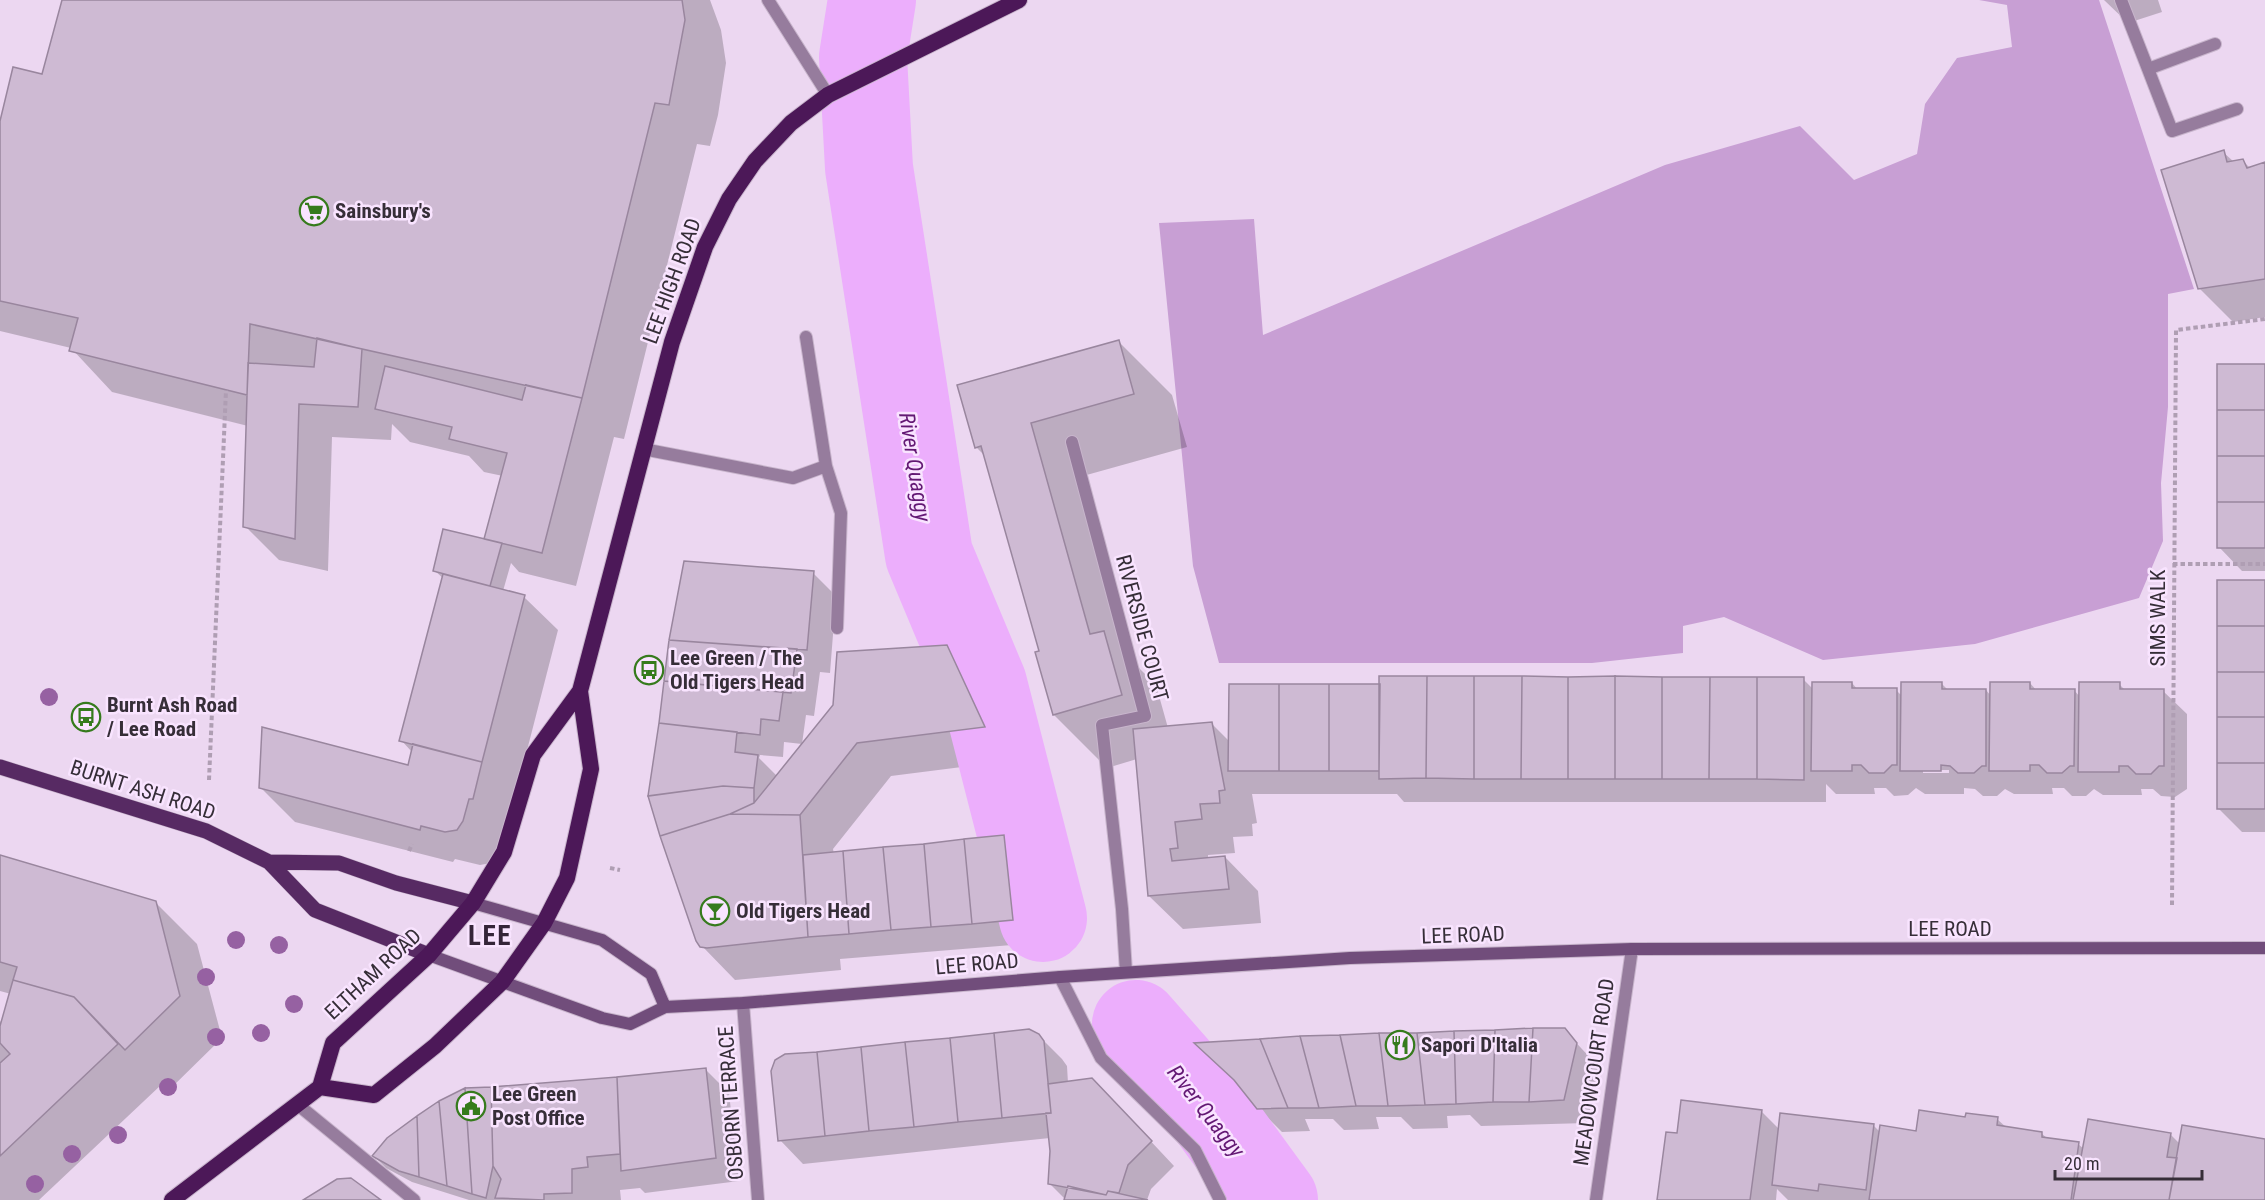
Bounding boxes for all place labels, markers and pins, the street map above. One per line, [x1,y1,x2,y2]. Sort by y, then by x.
supermarket icon: Sainsbury's [298,195,330,227]
place label: Sainsbury's [335,199,431,223]
place label: Lee Green / The Old Tigers Head [670,646,804,694]
bus stop icon: Lee Green / The Old Tigers Head [633,654,665,686]
place label: Burnt Ash Road / Lee Road [106,693,237,741]
bus stop icon: Burnt Ash Road / Lee Road [70,701,102,733]
bar icon: Old Tigers Head [699,895,731,927]
place label: Old Tigers Head [736,899,870,923]
restaurant icon: Sapori D'Italia [1384,1029,1416,1061]
place label: Sapori D'Italia [1421,1033,1538,1057]
place label: Lee Green Post Office [492,1082,585,1130]
public building icon: Lee Green Post Office [455,1090,487,1122]

